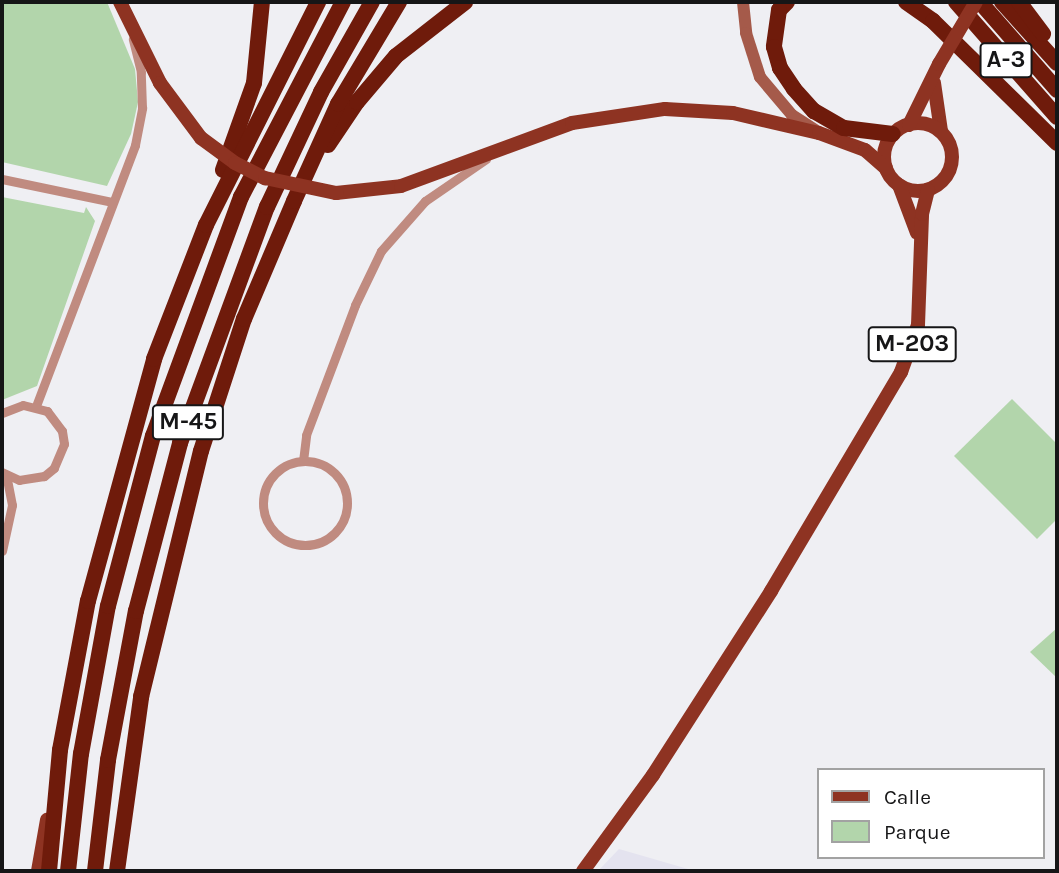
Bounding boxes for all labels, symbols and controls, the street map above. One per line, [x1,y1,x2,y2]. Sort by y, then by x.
road number: A-3 [978,40,1034,80]
road number: M-203 [866,324,958,365]
road number: M-45 [151,402,225,442]
legend [818,768,1045,859]
text: Calle [884,785,931,809]
text: Parque [884,820,951,844]

